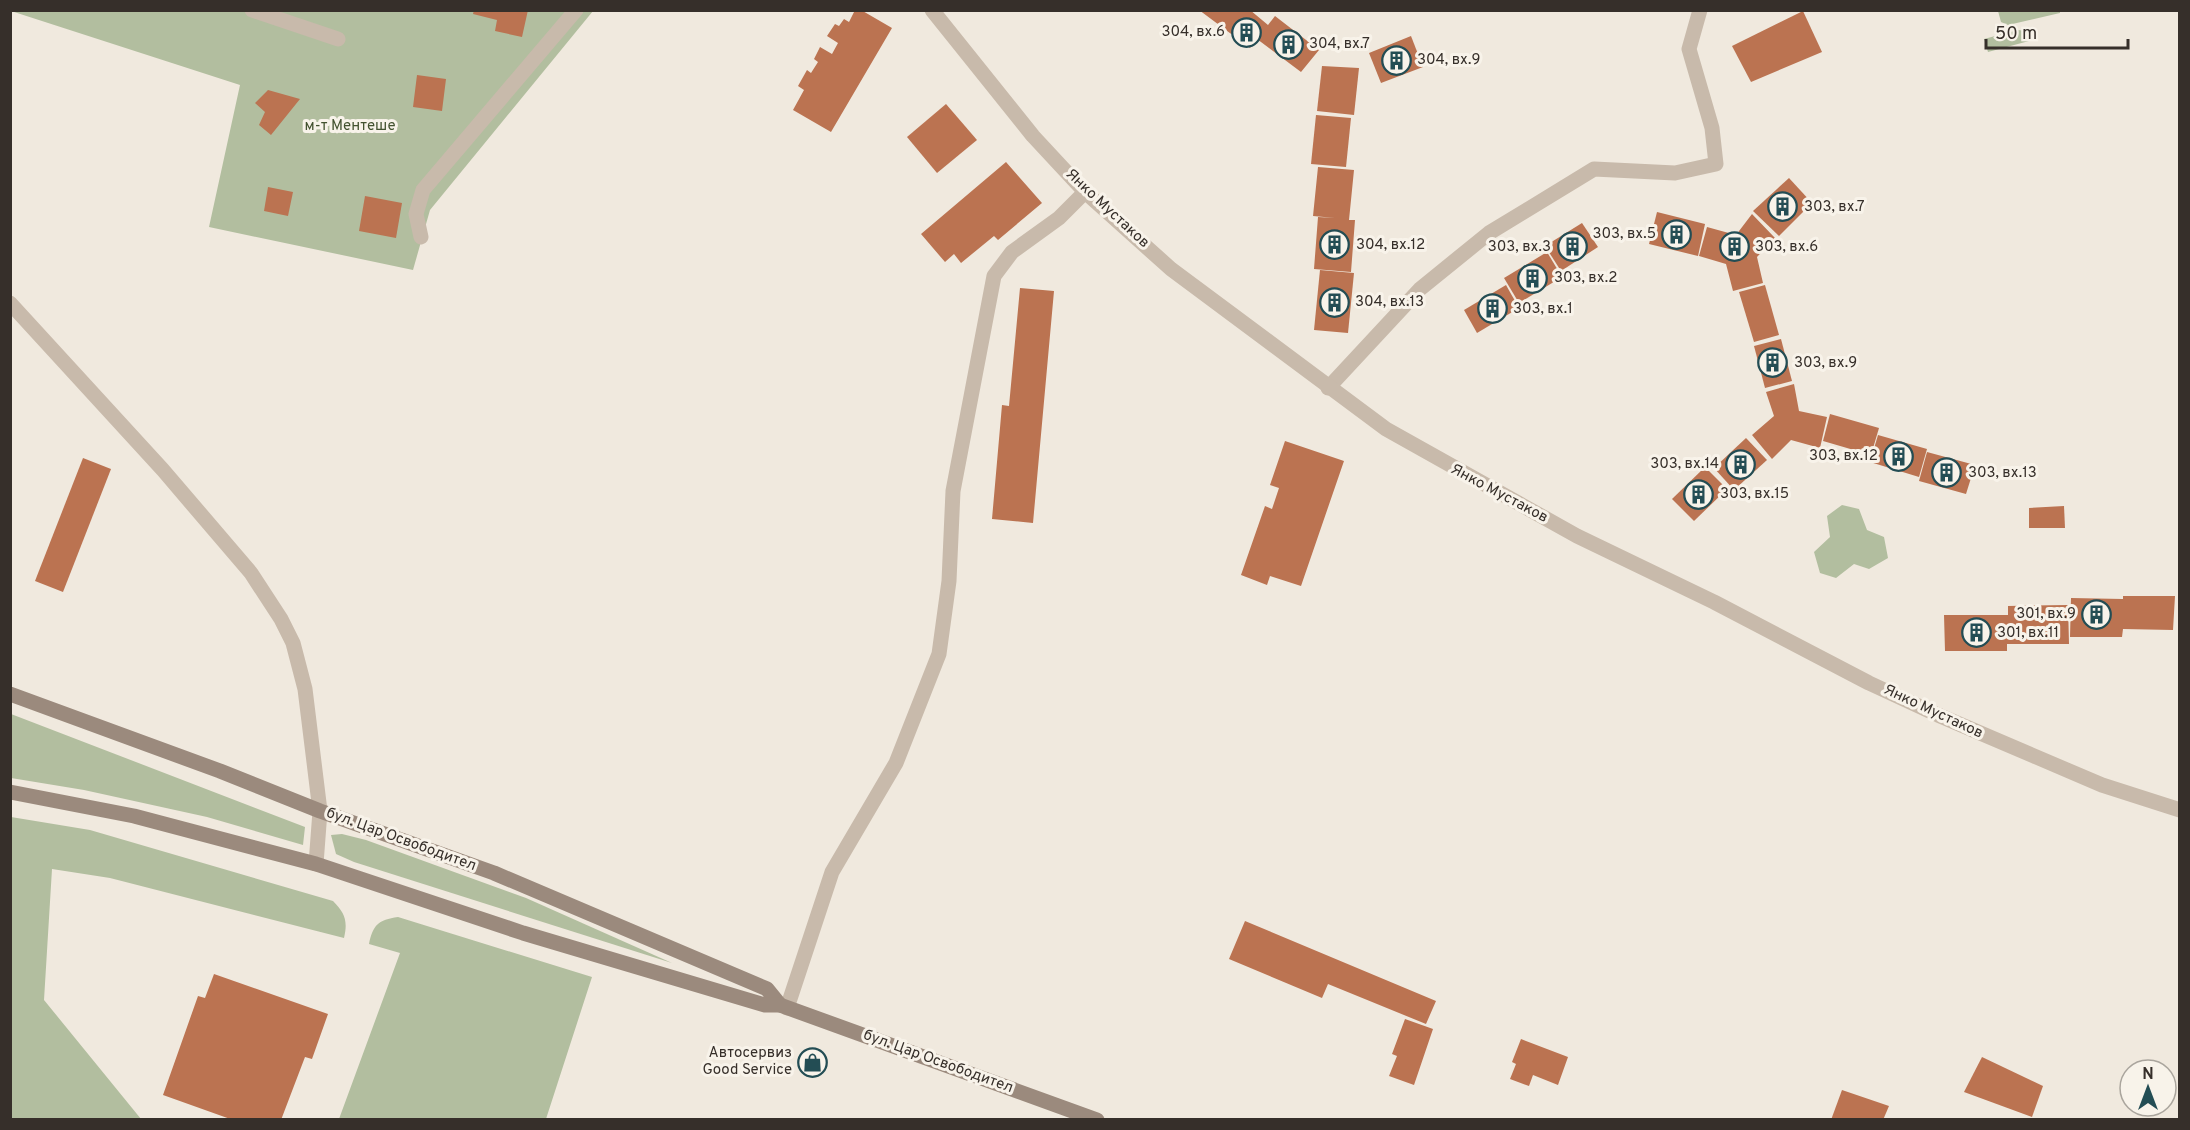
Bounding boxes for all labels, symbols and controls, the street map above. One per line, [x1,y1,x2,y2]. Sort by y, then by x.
scale bar [1986,12,2128,50]
building icon: 304, вх.6 [1230,16,1262,48]
place label: 304, вх.6 [1162,23,1225,42]
text: 50 m [1995,23,2037,46]
building icon: 304, вх.7 [1272,28,1304,60]
place label: 304, вх.7 [1309,35,1370,54]
building icon: 304, вх.9 [1380,44,1412,76]
place label: 304, вх.9 [1417,51,1480,70]
park label: м-т Ментeше [305,117,395,136]
street label: Янко Мустаков [1061,165,1153,253]
building icon: 303, вх.7 [1767,191,1799,223]
place label: 303, вх.7 [1804,198,1865,217]
building icon: 303, вх.5 [1661,218,1693,250]
place label: 303, вх.5 [1593,225,1656,244]
building icon: 304, вх.12 [1319,229,1351,261]
building icon: 303, вх.3 [1556,231,1588,263]
building icon: 303, вх.6 [1718,231,1750,263]
place label: 304, вх.12 [1356,236,1425,255]
place label: 303, вх.3 [1488,238,1551,257]
place label: 303, вх.6 [1755,238,1818,257]
building icon: 303, вх.2 [1517,262,1549,294]
place label: 303, вх.2 [1554,269,1617,288]
building icon: 304, вх.13 [1318,286,1350,318]
place label: 304, вх.13 [1355,293,1424,312]
building icon: 303, вх.1 [1476,293,1508,325]
place label: 303, вх.1 [1513,300,1573,319]
building icon: 303, вх.9 [1757,347,1789,379]
place label: 303, вх.9 [1794,354,1857,373]
building icon: 303, вх.12 [1883,440,1915,472]
place label: 303, вх.12 [1809,447,1878,466]
building icon: 303, вх.14 [1724,448,1756,480]
place label: 303, вх.14 [1650,455,1719,474]
building icon: 303, вх.13 [1931,457,1963,489]
street label: Янко Мустаков [1447,460,1551,528]
place label: 303, вх.13 [1968,464,2037,483]
building icon: 303, вх.15 [1683,478,1715,510]
place label: 303, вх.15 [1720,485,1789,504]
building icon: 301, вх.9 [2081,598,2113,630]
place label: 301, вх.9 [2016,605,2076,624]
building icon: 301, вх.11 [1960,617,1992,649]
place label: 301, вх.11 [1997,624,2059,643]
street label: Янко Мустаков [1880,681,1986,743]
street label: бул. Цар Освободител [323,804,479,876]
street label: бул. Цар Освободител [860,1026,1016,1098]
place label: Автосервиз Good Service [702,1044,792,1080]
shop icon: Автосервиз Good Service [797,1046,829,1078]
north arrow [2118,1058,2178,1118]
text: N [2142,1065,2154,1085]

